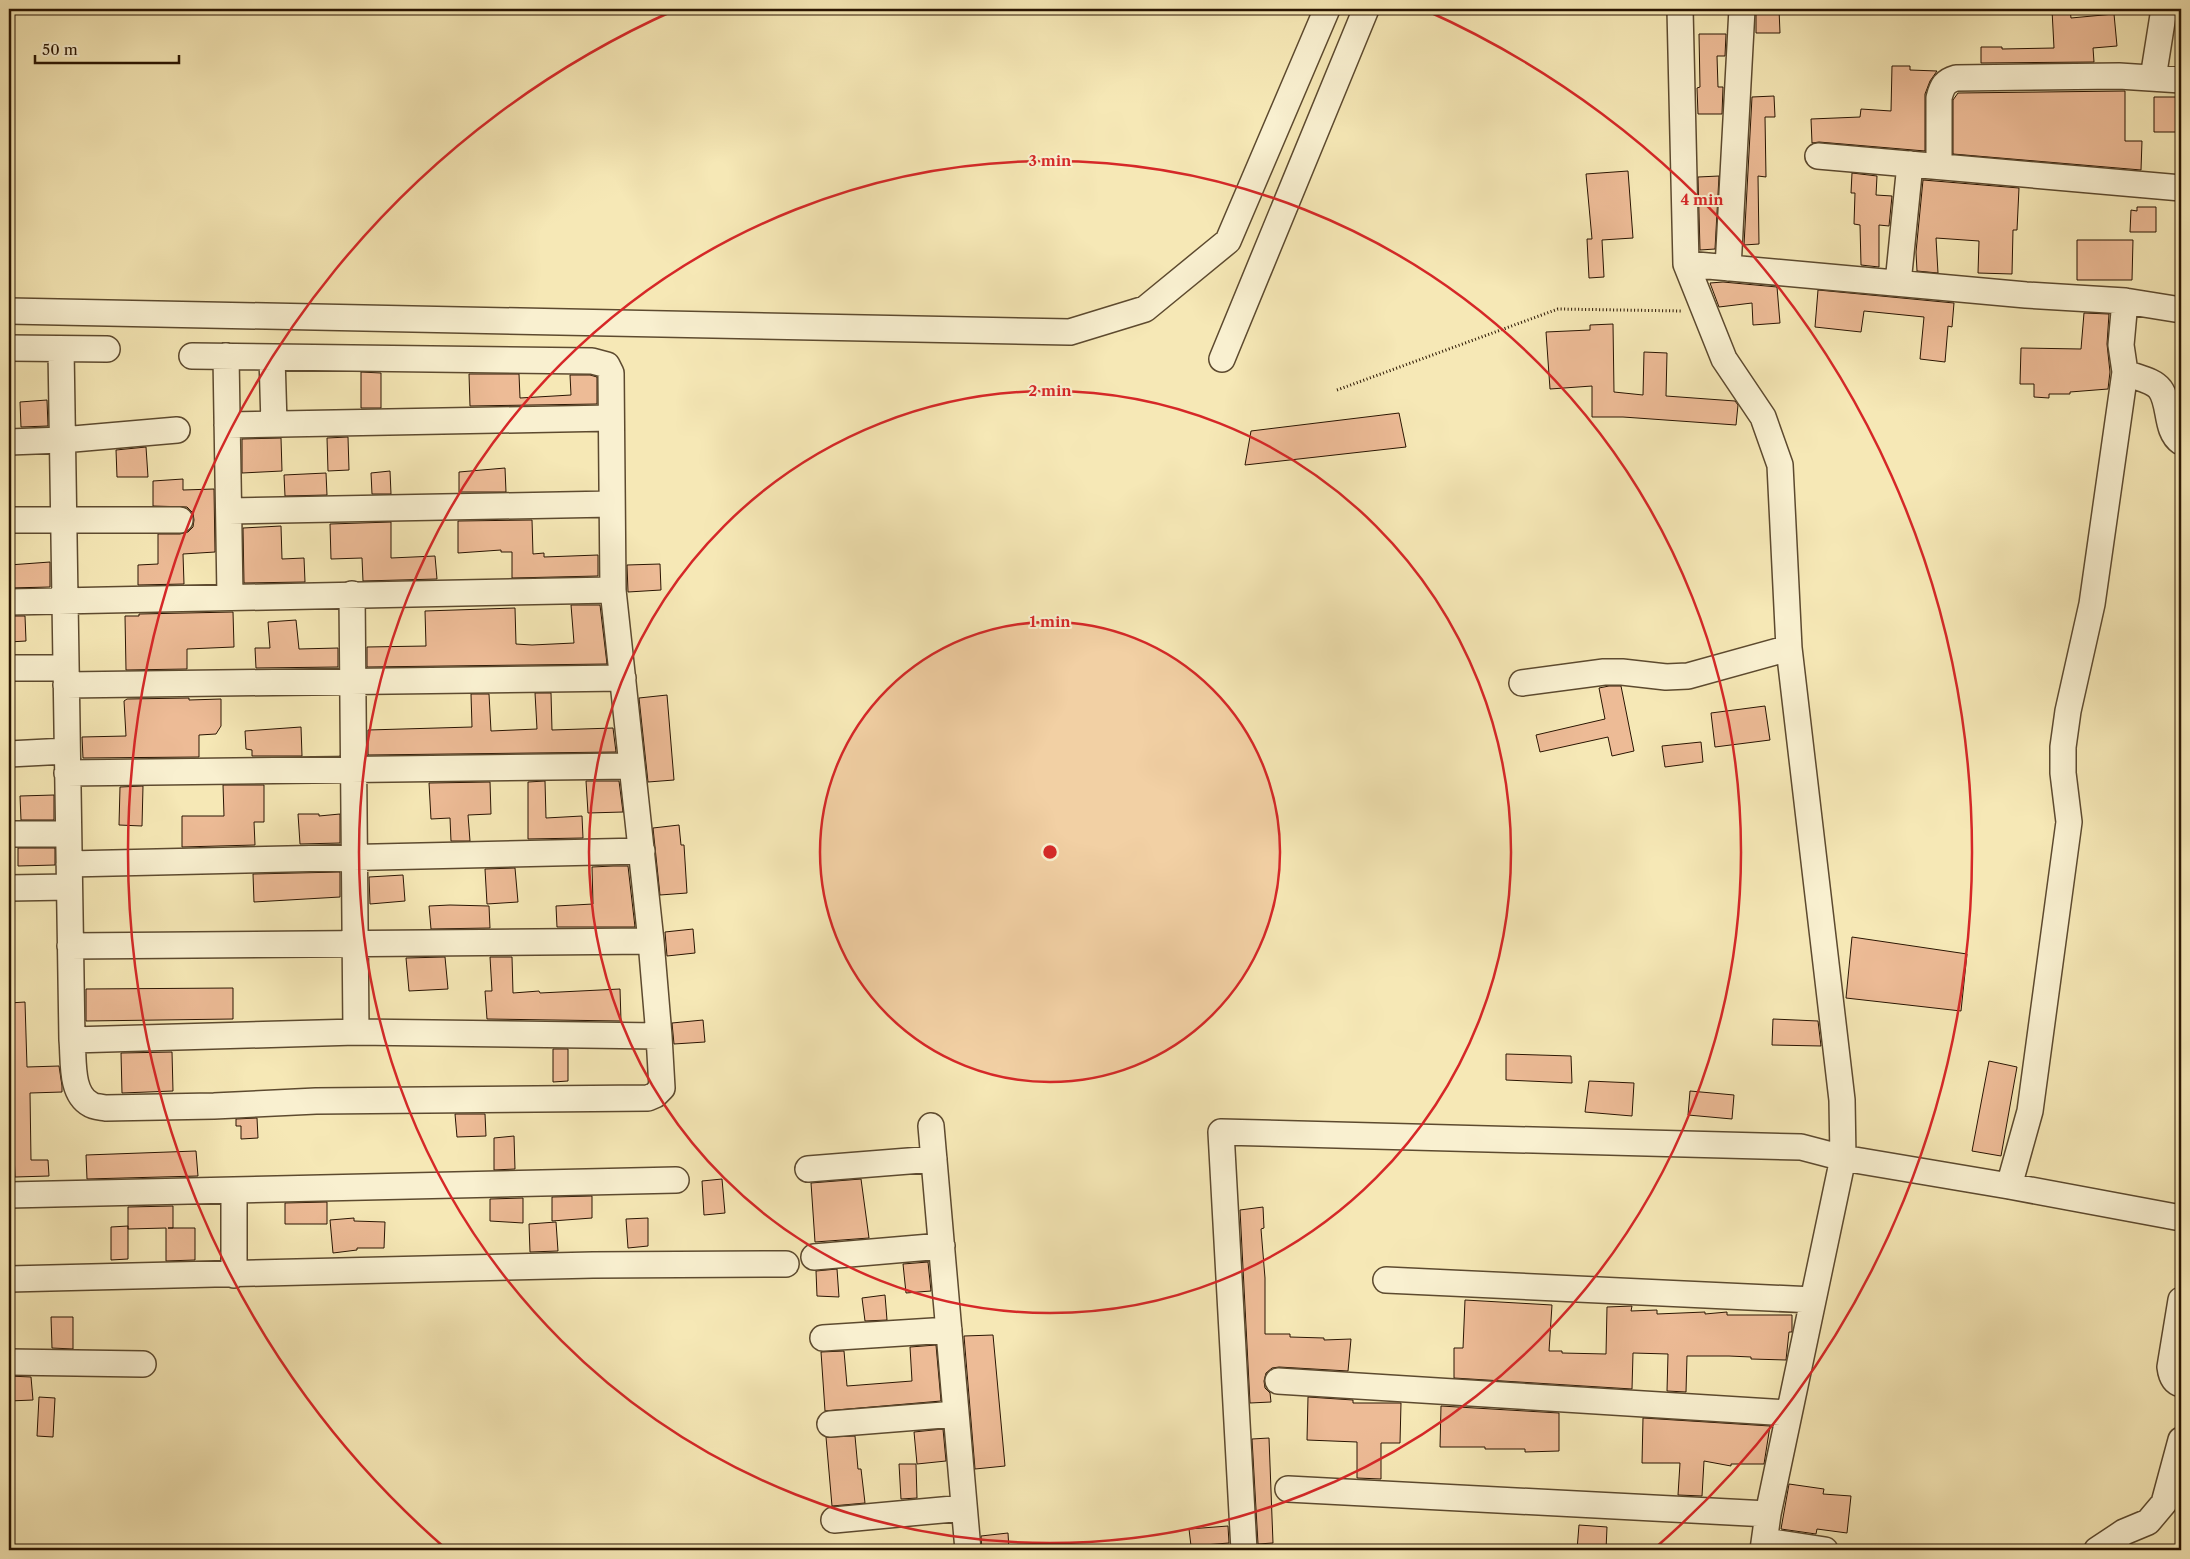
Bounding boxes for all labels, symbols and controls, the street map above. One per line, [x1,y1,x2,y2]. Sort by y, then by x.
scale bar [35,32,179,64]
text: 50 m [42,40,78,59]
text: 3 min [1029,151,1072,170]
text: 4 min [1680,190,1724,209]
text: 2 min [1028,381,1072,400]
text: 1 min [1029,612,1071,631]
centre of rings [1041,843,1059,861]

